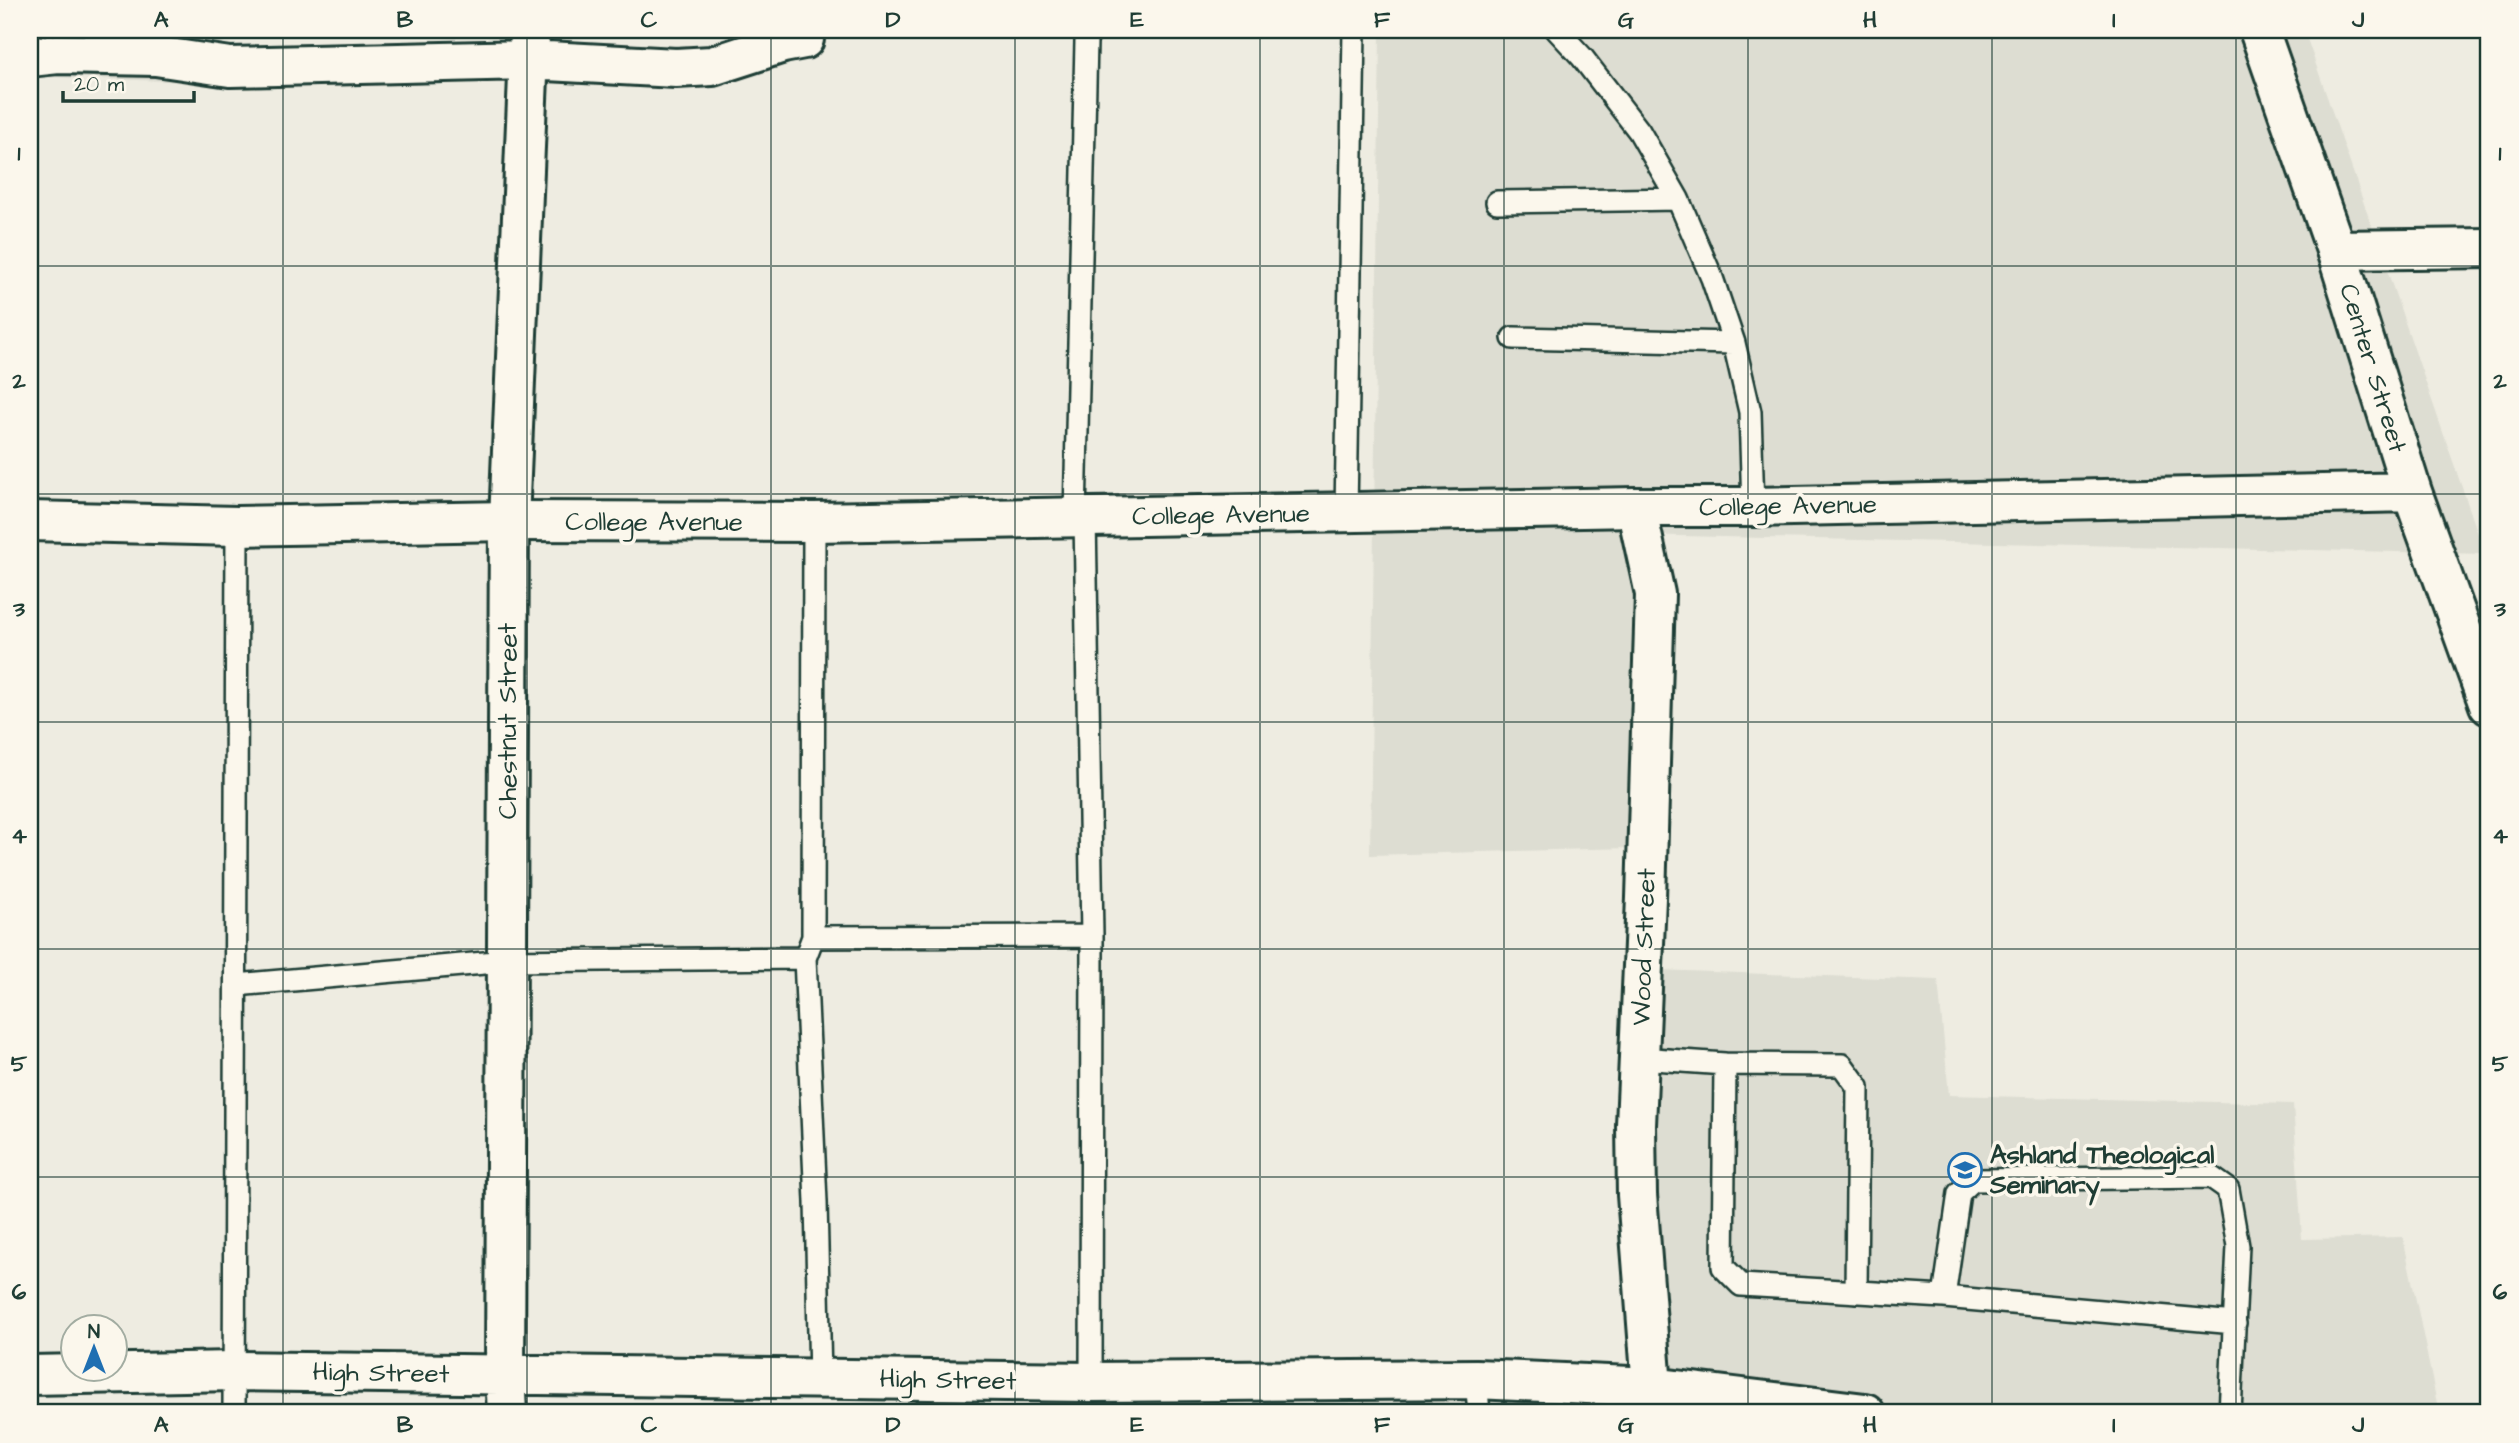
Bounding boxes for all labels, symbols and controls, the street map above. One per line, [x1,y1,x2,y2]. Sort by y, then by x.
text: A [154,4,169,36]
text: B [397,4,414,36]
text: C [641,4,658,36]
text: D [886,4,901,36]
text: E [1130,4,1144,36]
text: F [1374,4,1391,36]
text: G [1618,4,1634,36]
text: H [1863,4,1877,36]
text: I [2112,4,2116,36]
text: J [2351,4,2365,36]
scale bar [63,60,194,104]
text: 20 m [74,70,125,99]
text: 1 [18,137,21,169]
text: 1 [2499,137,2502,169]
street label: Center Street [2330,279,2416,457]
text: 2 [11,365,26,397]
text: 2 [2492,365,2507,397]
street label: College Avenue [1699,486,1877,528]
street label: College Avenue [1132,495,1310,537]
street label: College Avenue [565,504,743,542]
text: 3 [12,593,25,625]
text: 3 [2493,593,2506,625]
street label: Chestnut Street [490,622,526,819]
text: 4 [11,820,27,852]
text: 4 [2492,820,2508,852]
street label: Wood Street [1623,867,1665,1026]
text: 5 [11,1048,28,1080]
text: 5 [2492,1048,2509,1080]
place label: Ashland Theological Seminary [1989,1137,2214,1206]
school or university icon: Ashland Theological Seminary [1946,1151,1984,1189]
text: 6 [12,1276,27,1308]
text: 6 [2493,1276,2508,1308]
north arrow [60,1314,130,1384]
text: N [88,1319,100,1346]
street label: High Street [312,1354,450,1394]
street label: High Street [879,1361,1017,1401]
text: A [154,1409,169,1441]
text: B [397,1409,414,1441]
text: C [641,1409,658,1441]
text: D [886,1409,901,1441]
text: E [1130,1409,1144,1441]
text: F [1374,1409,1391,1441]
text: G [1618,1409,1634,1441]
text: H [1863,1409,1877,1441]
text: I [2112,1409,2116,1441]
text: J [2351,1409,2365,1441]

